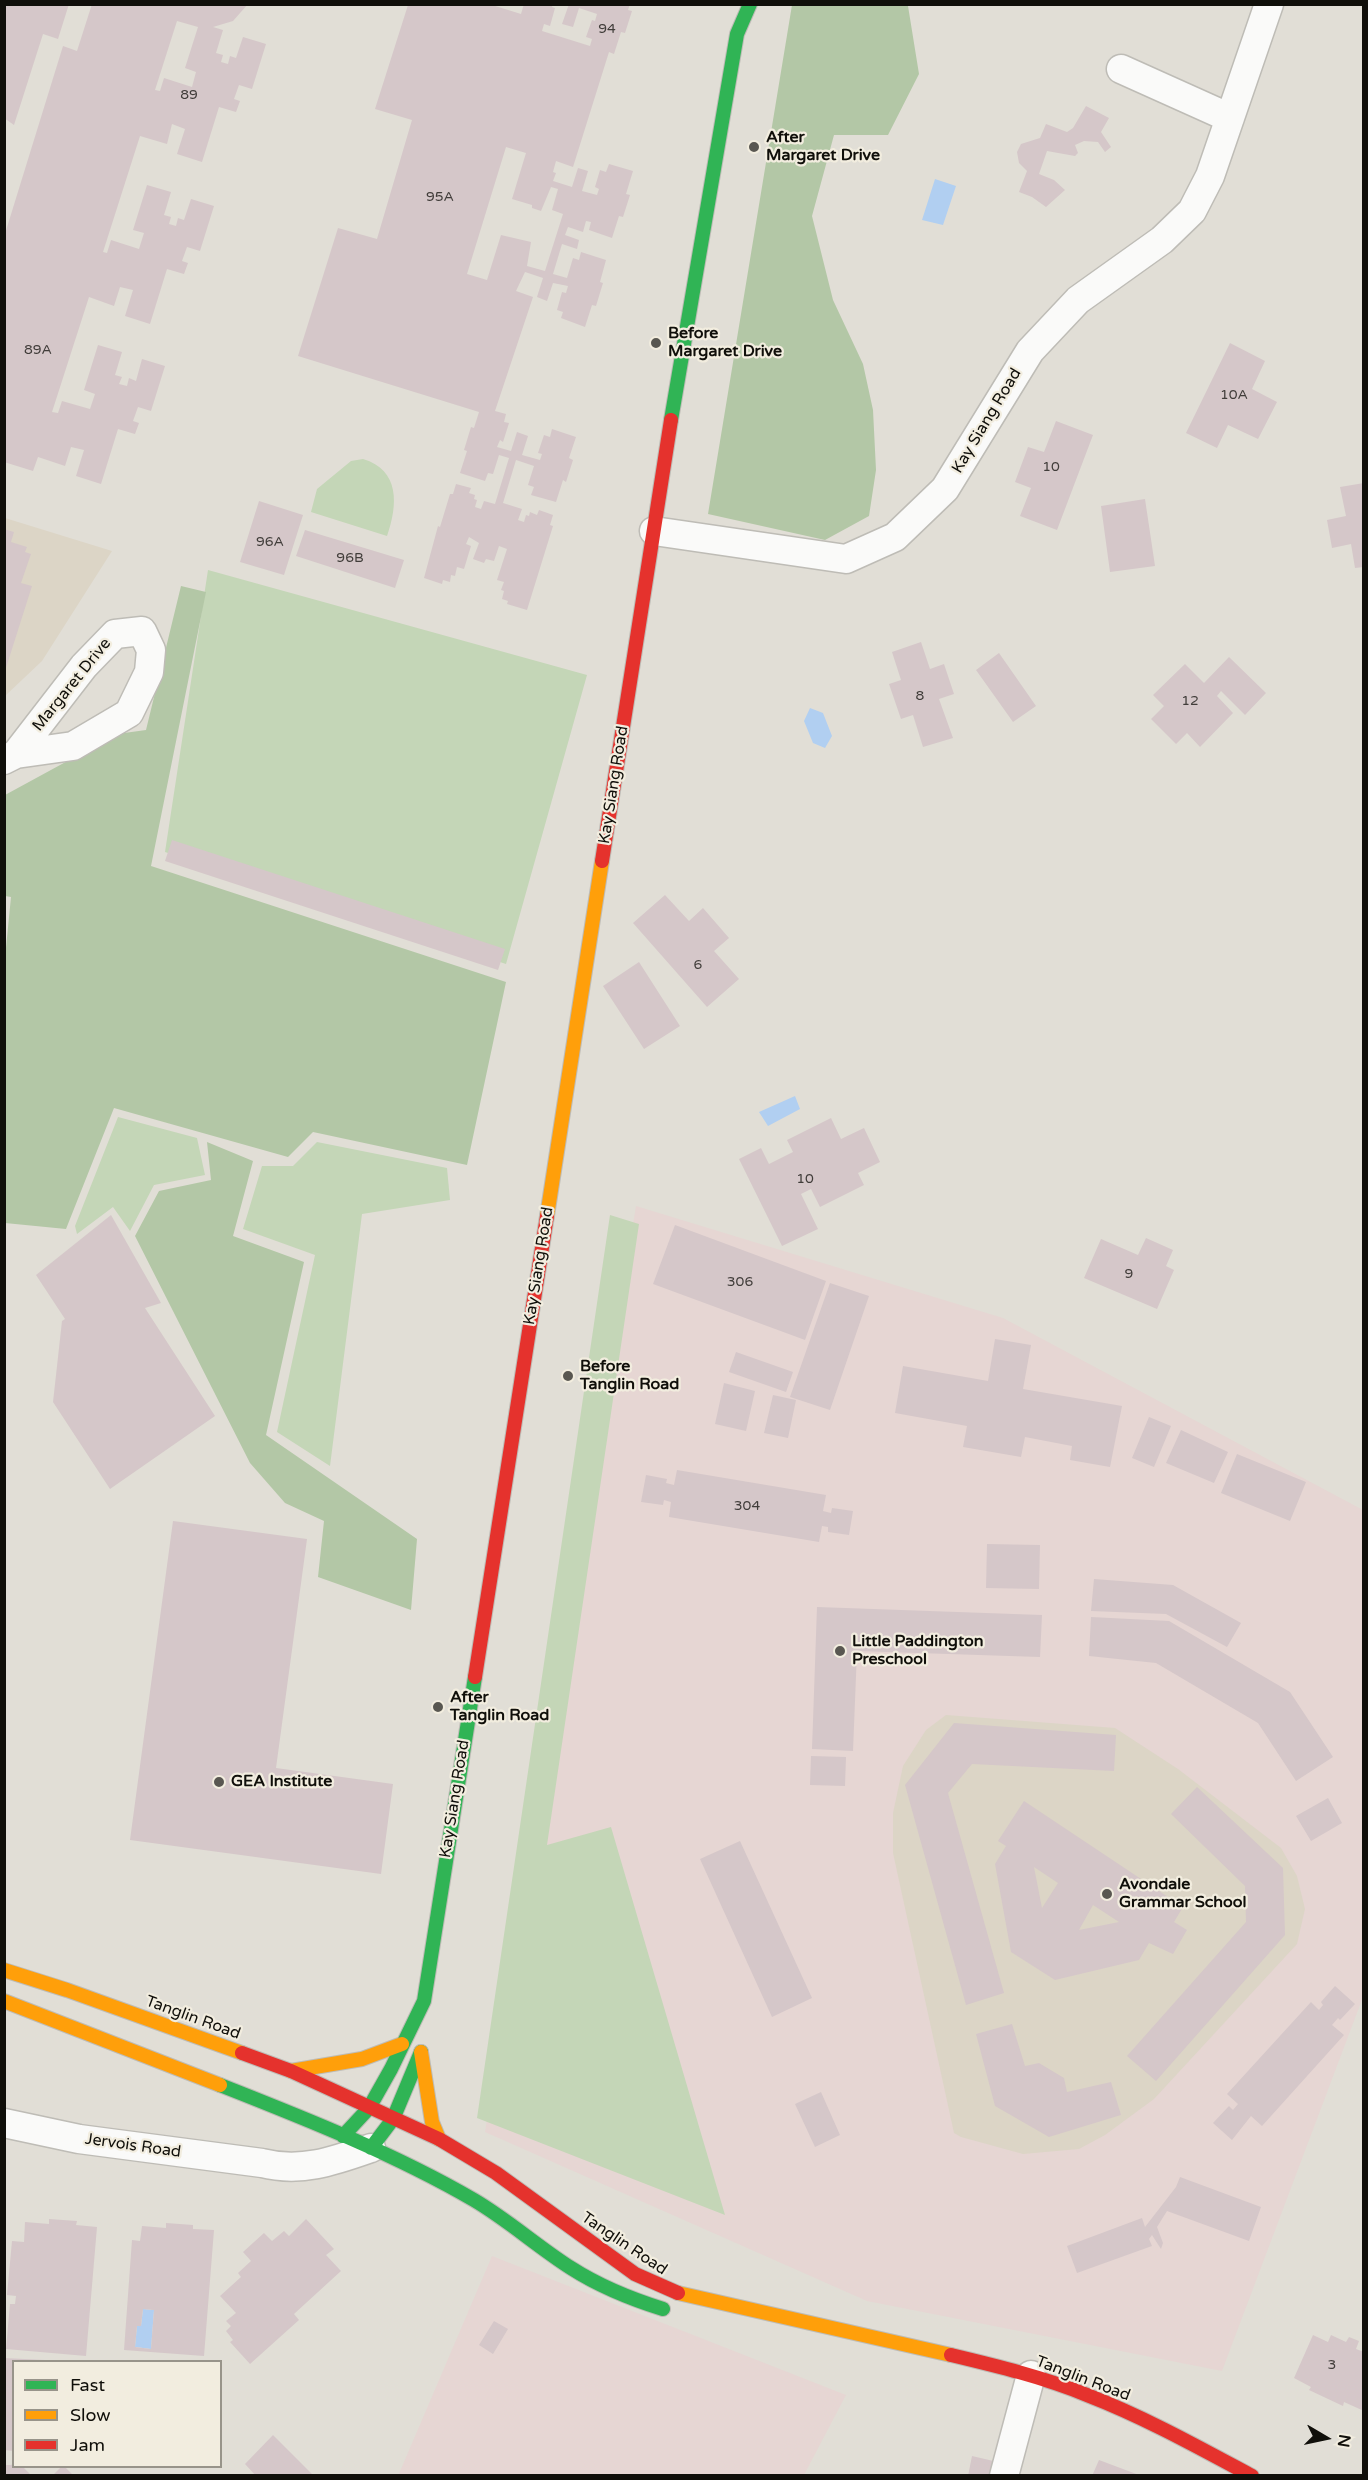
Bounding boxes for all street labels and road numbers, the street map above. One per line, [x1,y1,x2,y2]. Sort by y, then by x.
street label: Kay Siang Road [948,365,1026,477]
street label: Margaret Drive [29,635,115,735]
street label: Kay Siang Road [595,725,633,845]
street label: Kay Siang Road [520,1206,558,1326]
street label: Kay Siang Road [436,1739,474,1859]
street label: Tanglin Road [143,1992,243,2044]
street label: Jervois Road [84,2130,182,2162]
street label: Tanglin Road [577,2208,671,2280]
street label: Tanglin Road [1033,2352,1133,2406]

